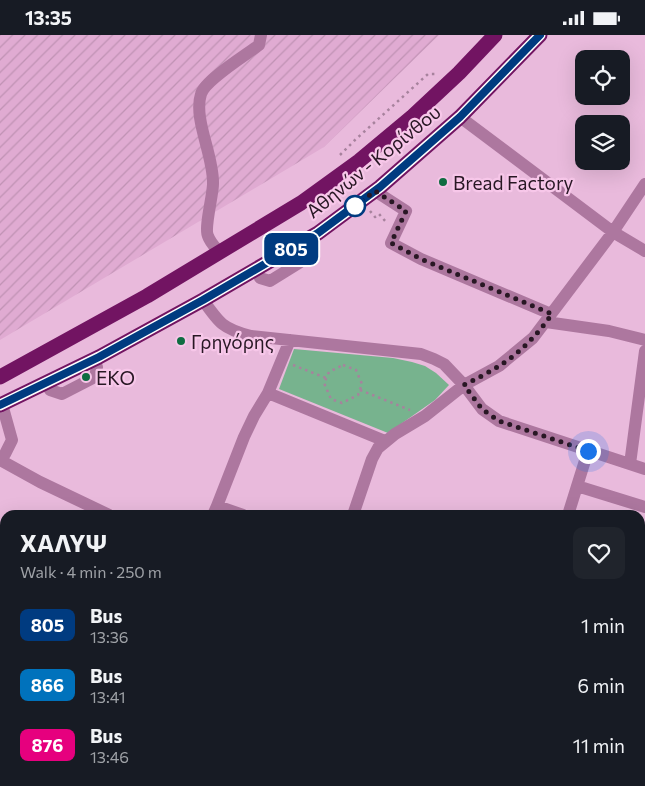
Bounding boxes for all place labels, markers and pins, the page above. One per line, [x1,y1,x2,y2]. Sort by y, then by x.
place label: Bread Factory [453,171,574,194]
marker: Bread Factory [437,176,449,188]
unlabelled marker [344,195,366,217]
place label: Γρηγόρης [191,330,274,353]
marker: Γρηγόρης [175,335,187,347]
place label: EKO [96,366,135,389]
marker: EKO [80,371,92,383]

